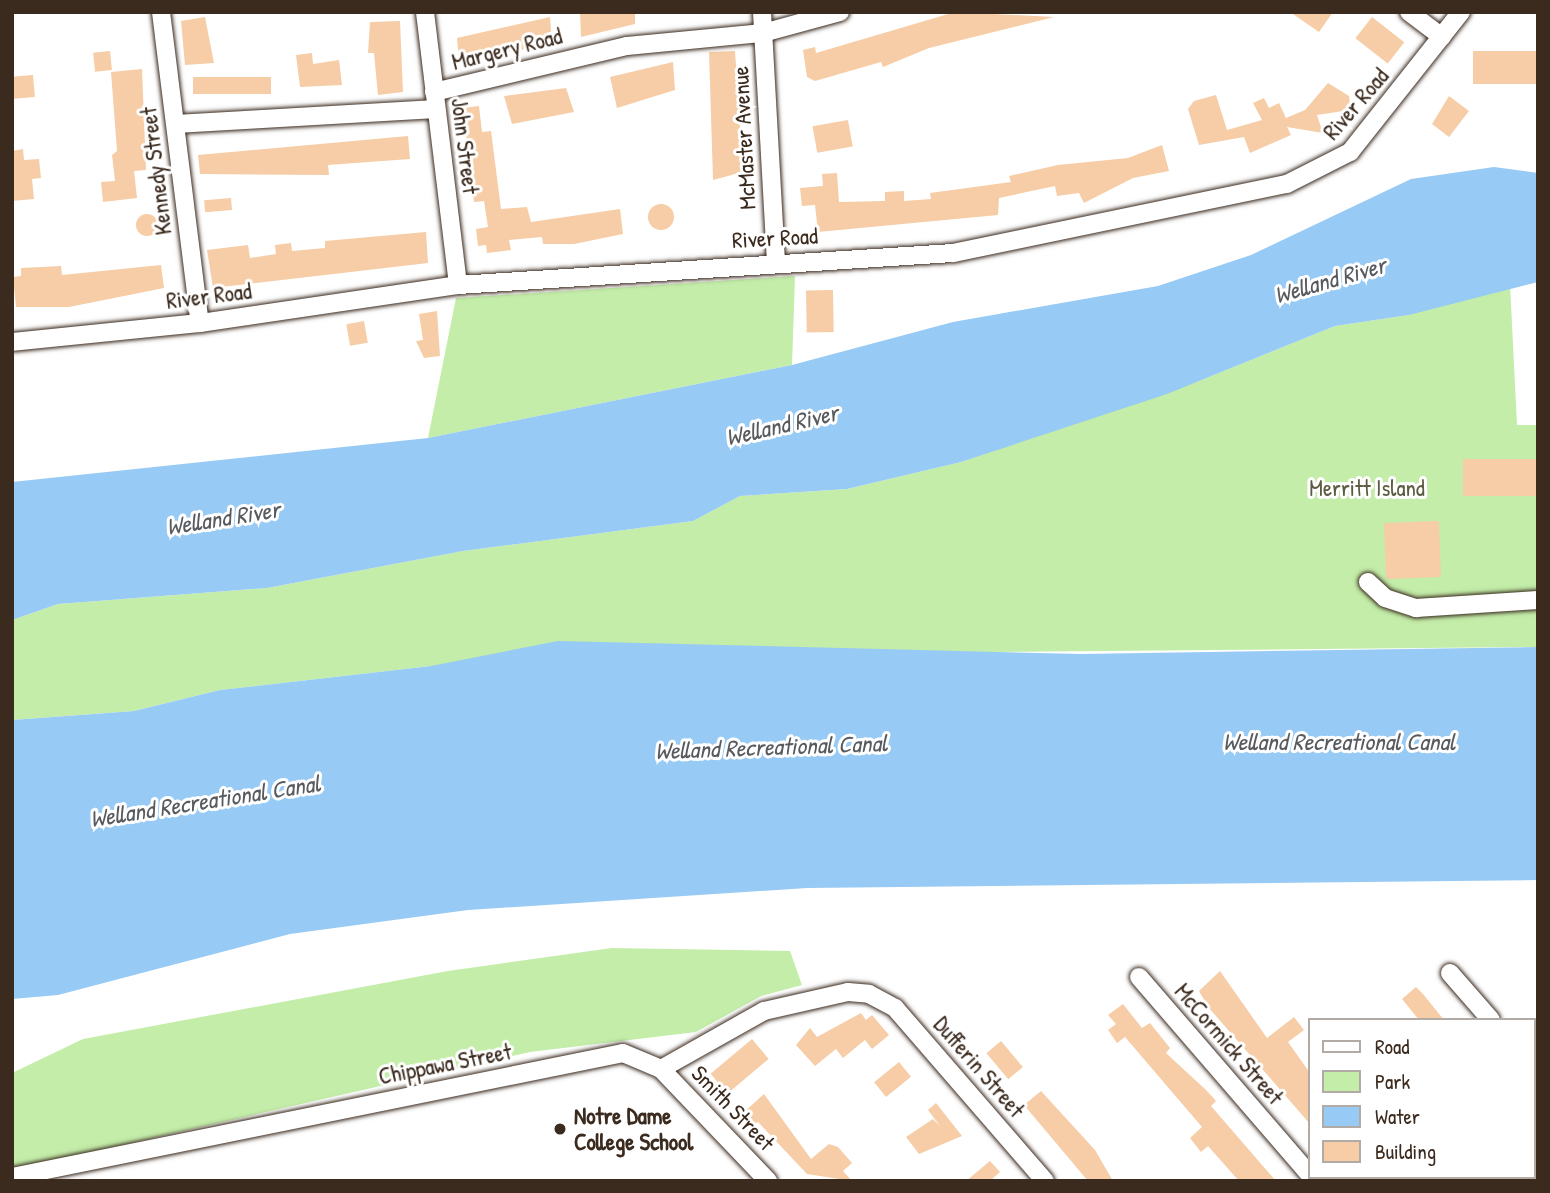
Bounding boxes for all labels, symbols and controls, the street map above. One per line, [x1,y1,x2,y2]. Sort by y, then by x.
street label: Margery Road [449,22,565,76]
street label: River Road [1317,63,1395,145]
street label: McMaster Avenue [726,66,762,210]
street label: John Street [445,96,485,196]
street label: Kennedy Street [134,105,178,237]
street label: River Road [731,222,819,254]
water label: Welland River [1271,250,1389,310]
street label: River Road [165,277,253,315]
water label: Welland River [723,398,841,452]
park label: Merritt Island [1309,474,1425,502]
water label: Welland River [164,495,282,541]
water label: Welland Recreational Canal [1223,728,1455,756]
water label: Welland Recreational Canal [654,729,888,765]
water label: Welland Recreational Canal [88,769,322,833]
street label: McCormick Street [1169,978,1289,1110]
street label: Dufferin Street [928,1011,1030,1123]
legend [1308,1018,1536,1179]
text: Road [1375,1032,1409,1061]
street label: Chippawa Street [376,1038,514,1090]
street label: Smith Street [686,1060,780,1156]
text: Park [1375,1067,1410,1096]
place label: Notre Dame College School [574,1102,693,1156]
text: Water [1375,1102,1420,1131]
marker: Notre Dame College School [552,1121,568,1137]
text: Building [1375,1137,1436,1166]

